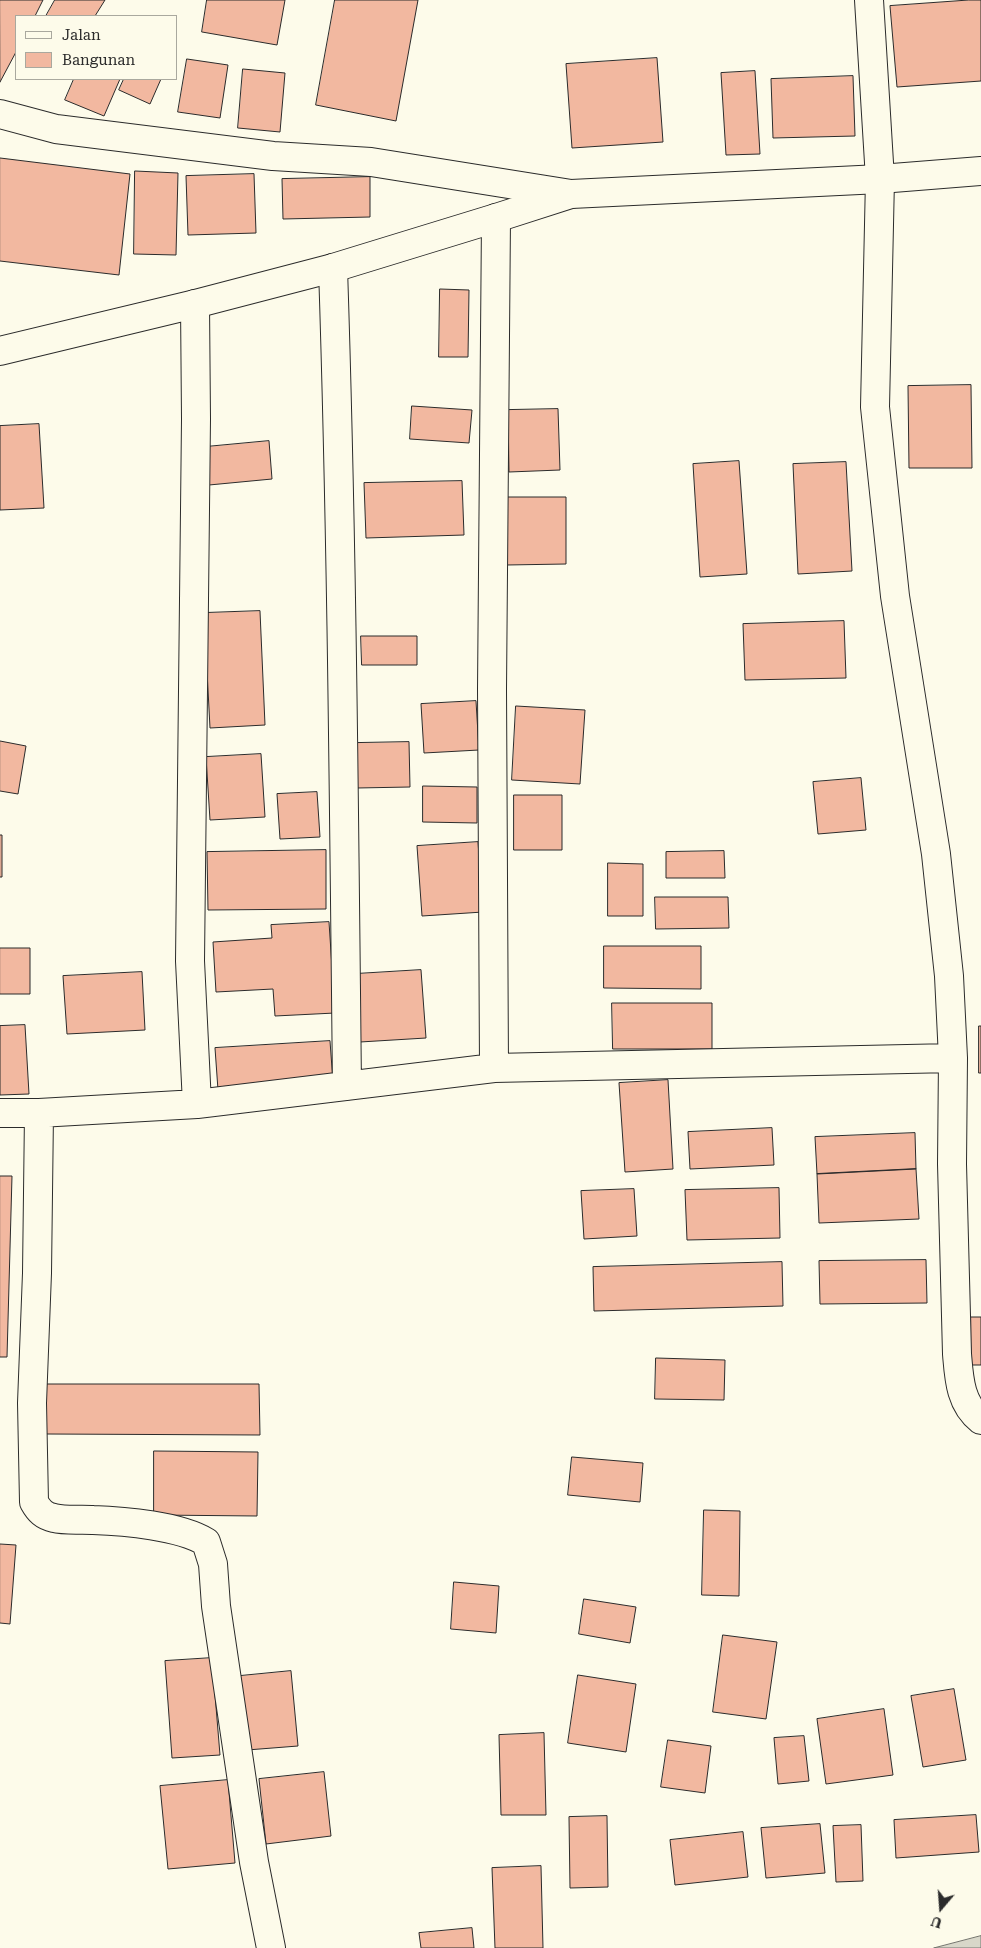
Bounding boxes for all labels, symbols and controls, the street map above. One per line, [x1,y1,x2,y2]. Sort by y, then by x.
legend [15,15,178,80]
text: Jalan [62,26,101,44]
text: Bangunan [62,51,135,69]
north arrow [916,1883,966,1933]
text: U [929,1913,944,1932]

